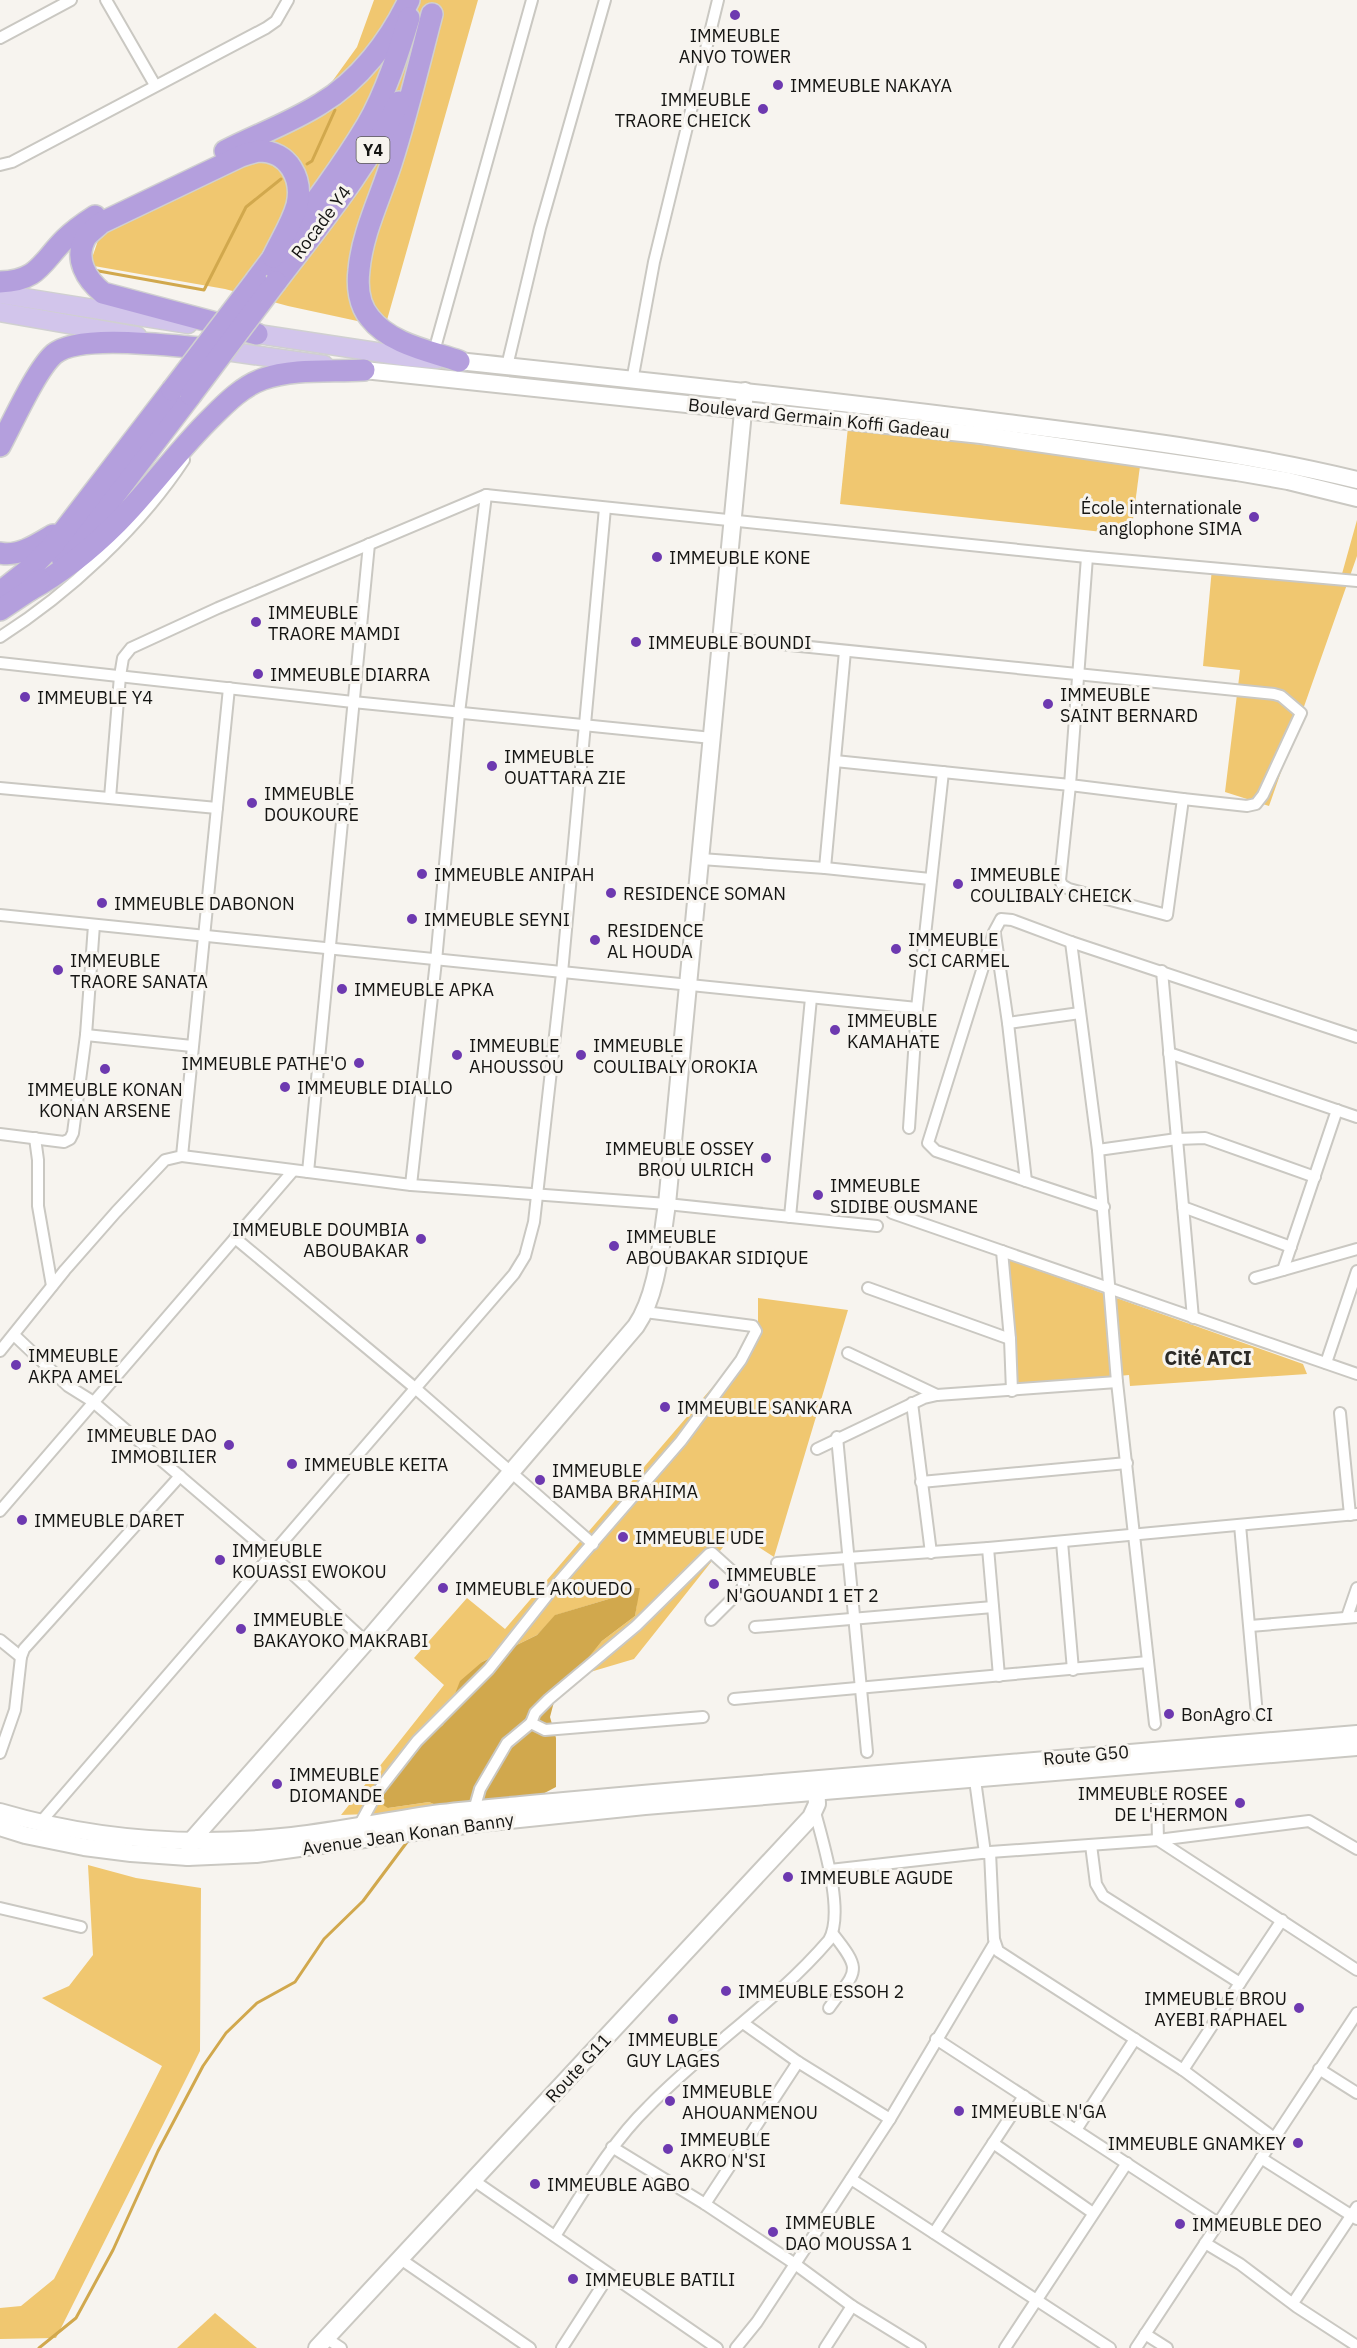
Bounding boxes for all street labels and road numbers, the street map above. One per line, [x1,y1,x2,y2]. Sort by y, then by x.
road number: Y4 [356,137,389,163]
street label: Rocade Y4 [286,181,356,263]
street label: Boulevard Germain Koffi Gadeau [687,393,951,443]
street label: Route G50 [1042,1740,1130,1770]
street label: Avenue Jean Konan Banny [301,1808,515,1860]
street label: Route G11 [540,2029,616,2107]

